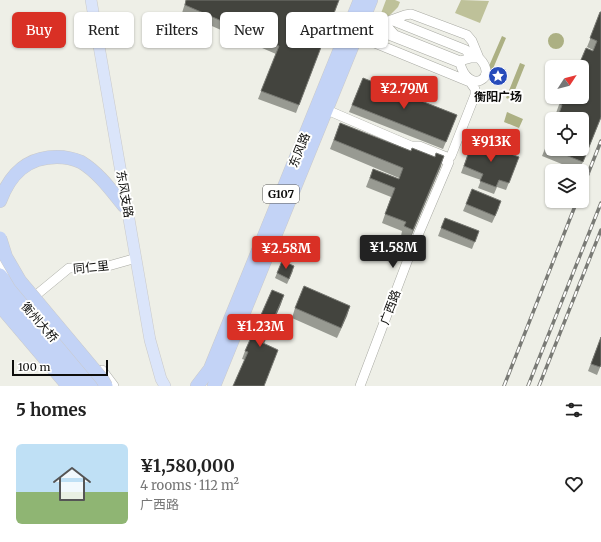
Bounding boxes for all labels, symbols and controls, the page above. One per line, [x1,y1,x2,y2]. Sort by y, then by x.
chip: Buy [12,12,66,48]
chip: Rent [74,12,134,48]
chip: Filters [142,12,212,48]
chip: New [220,12,278,48]
chip: Apartment [286,12,388,48]
north arrow [545,60,589,104]
map controls [545,60,589,208]
place icon: 衡阳广场 [487,65,509,87]
pin: ¥2.79M [371,76,437,110]
text: ¥2.79M [380,80,428,97]
place label: 衡阳广场 [474,89,522,104]
button: locate [545,112,589,156]
pin: ¥913K [463,129,519,163]
street label: 东风路 [285,130,313,170]
text: ¥913K [471,133,511,150]
button: layers [545,164,589,208]
street label: 东风支路 [113,169,137,219]
road number: G107 [263,185,299,203]
pin: ¥1.58M [360,235,426,269]
pin: ¥2.58M [253,236,319,270]
text: ¥1.58M [369,239,417,256]
text: ¥2.58M [261,240,311,257]
street label: 同仁里 [72,258,110,276]
street label: 广西路 [377,288,403,326]
street label: 衡州大桥 [19,299,61,345]
pin: ¥1.23M [227,314,293,348]
text: ¥1.23M [236,318,284,335]
scale bar [12,358,108,377]
text: 100 m [18,360,50,374]
text: 5 homes [16,399,87,421]
icon: filters [563,399,585,421]
text: ¥1,580,000 [140,455,235,477]
icon: home [48,460,96,508]
icon: heart [563,473,585,495]
text: 4 rooms · 112 m² [140,477,239,494]
text: 广西路 [140,496,179,513]

